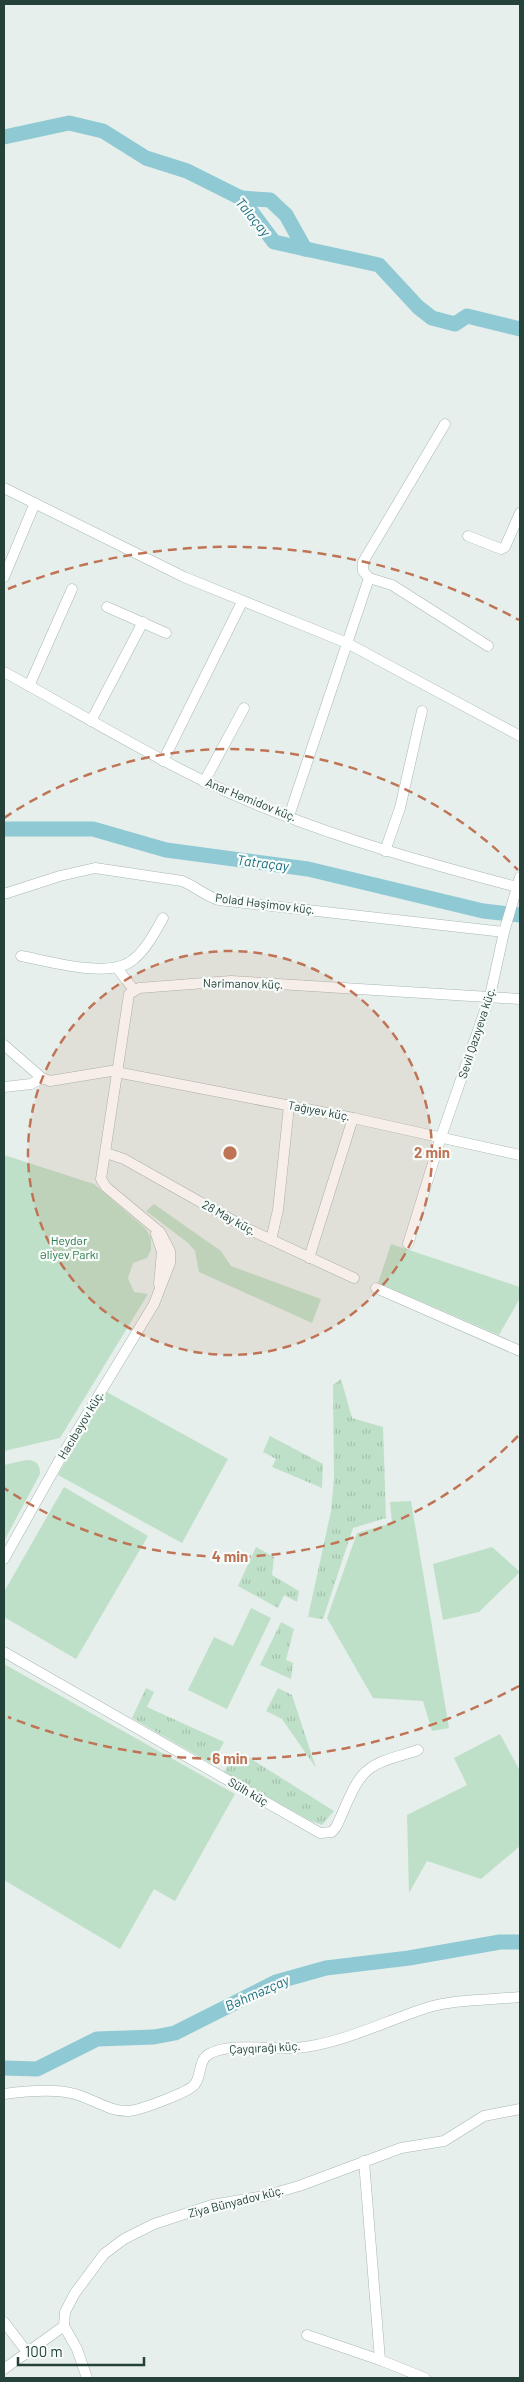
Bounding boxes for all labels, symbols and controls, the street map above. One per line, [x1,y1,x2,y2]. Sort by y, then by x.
water label: Talaçay [232,194,275,240]
street label: Anar Həmidov küç. [204,774,299,824]
water label: Tatraçay [236,851,291,874]
street label: Polad Həşimov küç. [214,890,316,916]
street label: Nərimanov küç. [203,975,283,991]
street label: Sevil Qazıyeva küç. [455,985,497,1080]
street label: Tağıyev küç. [287,1097,352,1123]
text: 2 min [414,1143,450,1161]
centre of rings [221,1144,239,1162]
street label: 28 May küç. [200,1197,259,1238]
park label: Heydər Əliyev Parkı [40,1233,98,1261]
street label: Hacıbəyov küç. [54,1388,106,1461]
text: 4 min [212,1547,248,1565]
text: 6 min [212,1749,248,1767]
street label: Sülh küç [226,1774,271,1808]
water label: Bəhməzçay [222,1971,292,2014]
street label: Çayqırağı küç. [229,2038,301,2056]
street label: Ziya Bünyadov küç. [187,2182,285,2220]
scale bar [18,2334,144,2366]
text: 100 m [25,2342,63,2360]

